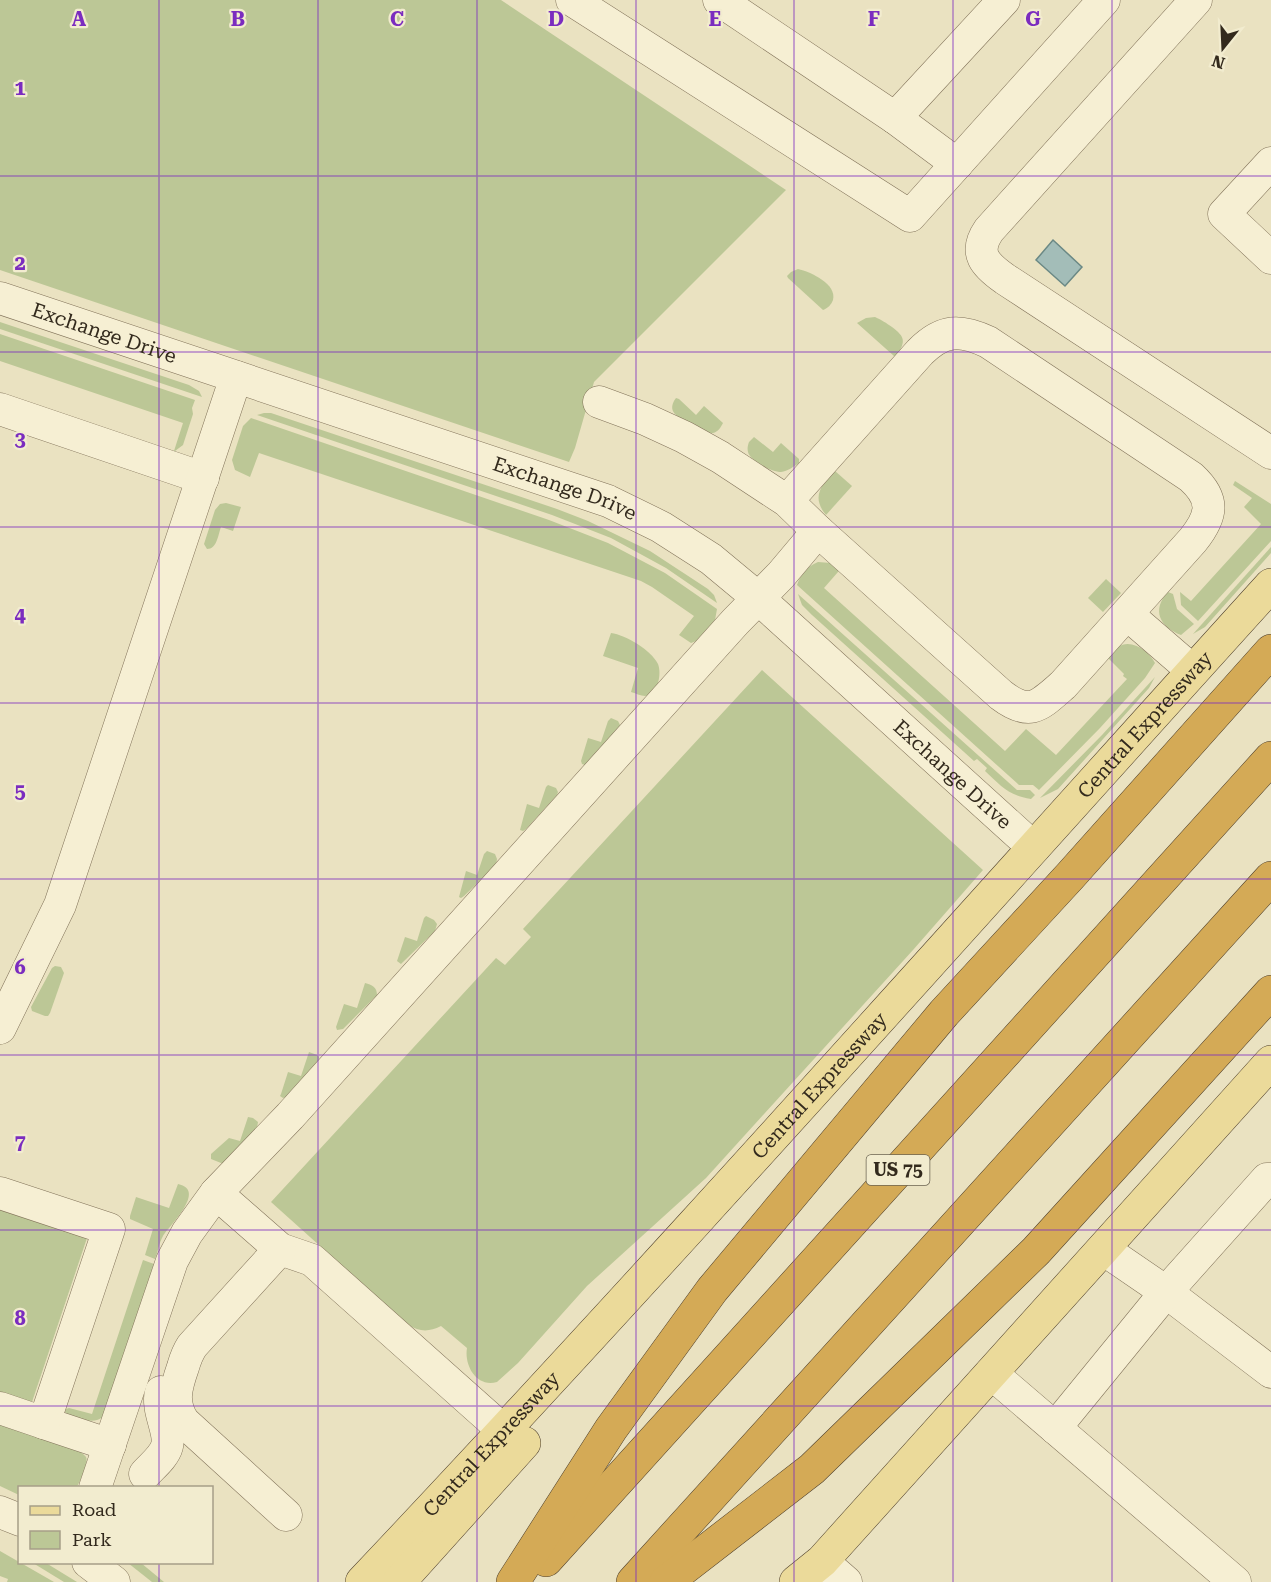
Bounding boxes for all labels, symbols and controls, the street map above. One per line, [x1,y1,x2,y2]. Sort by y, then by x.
text: A [72,7,87,31]
text: B [231,7,245,31]
text: C [390,7,404,31]
text: D [548,7,564,31]
text: E [709,7,722,31]
text: F [868,7,880,31]
text: G [1025,7,1041,31]
north arrow [1193,18,1253,78]
text: N [1210,51,1227,73]
text: 1 [14,76,26,100]
text: 2 [14,251,26,275]
street label: Exchange Drive [29,298,180,368]
text: 3 [14,427,26,451]
street label: Exchange Drive [490,451,641,525]
text: 4 [14,603,26,627]
street label: Central Expressway [1072,646,1217,803]
street label: Exchange Drive [889,715,1017,834]
text: 5 [14,779,26,803]
text: 6 [14,955,26,979]
street label: Central Expressway [747,1007,892,1164]
text: 7 [14,1130,26,1154]
road number: US 75 [866,1155,930,1185]
text: 8 [14,1306,26,1330]
street label: Central Expressway [418,1366,565,1522]
legend [18,1486,213,1564]
text: Road [72,1499,117,1520]
text: Park [72,1529,112,1550]

